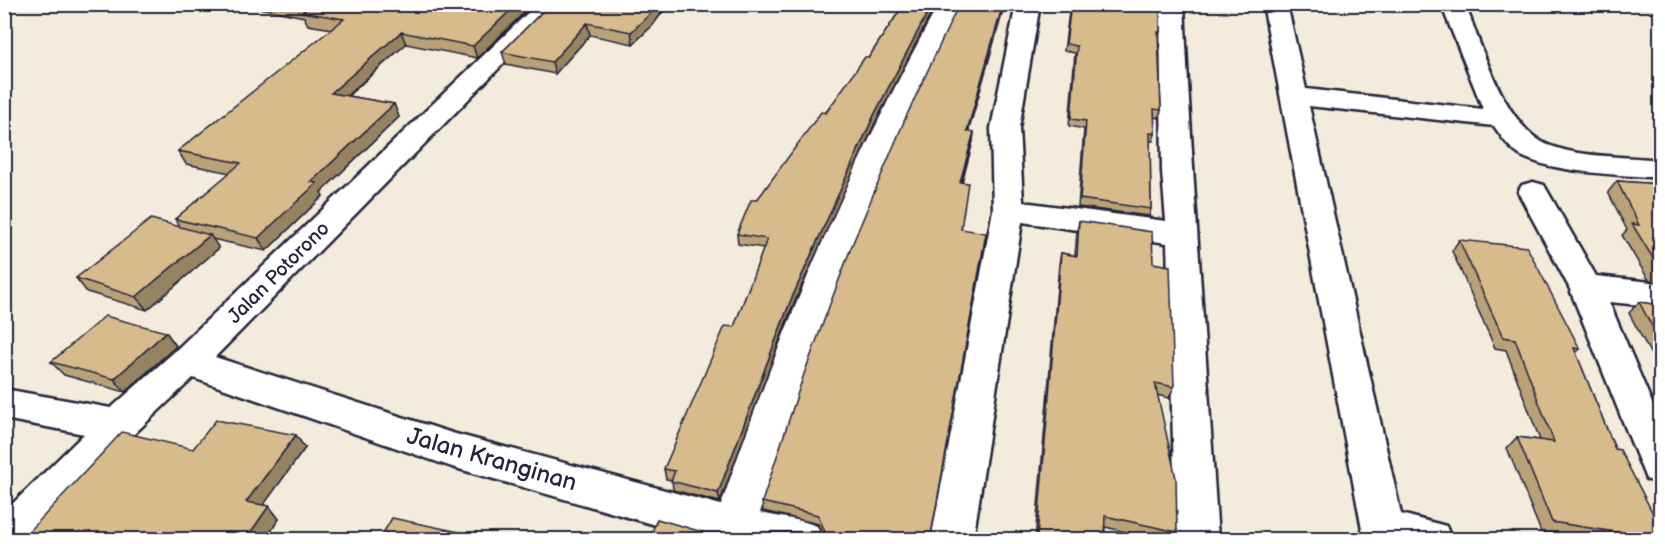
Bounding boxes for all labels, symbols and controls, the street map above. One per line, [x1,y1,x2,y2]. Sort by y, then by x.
street label: Jalan Potorono [223,217,335,329]
street label: Jalan Kranginan [404,421,580,498]

